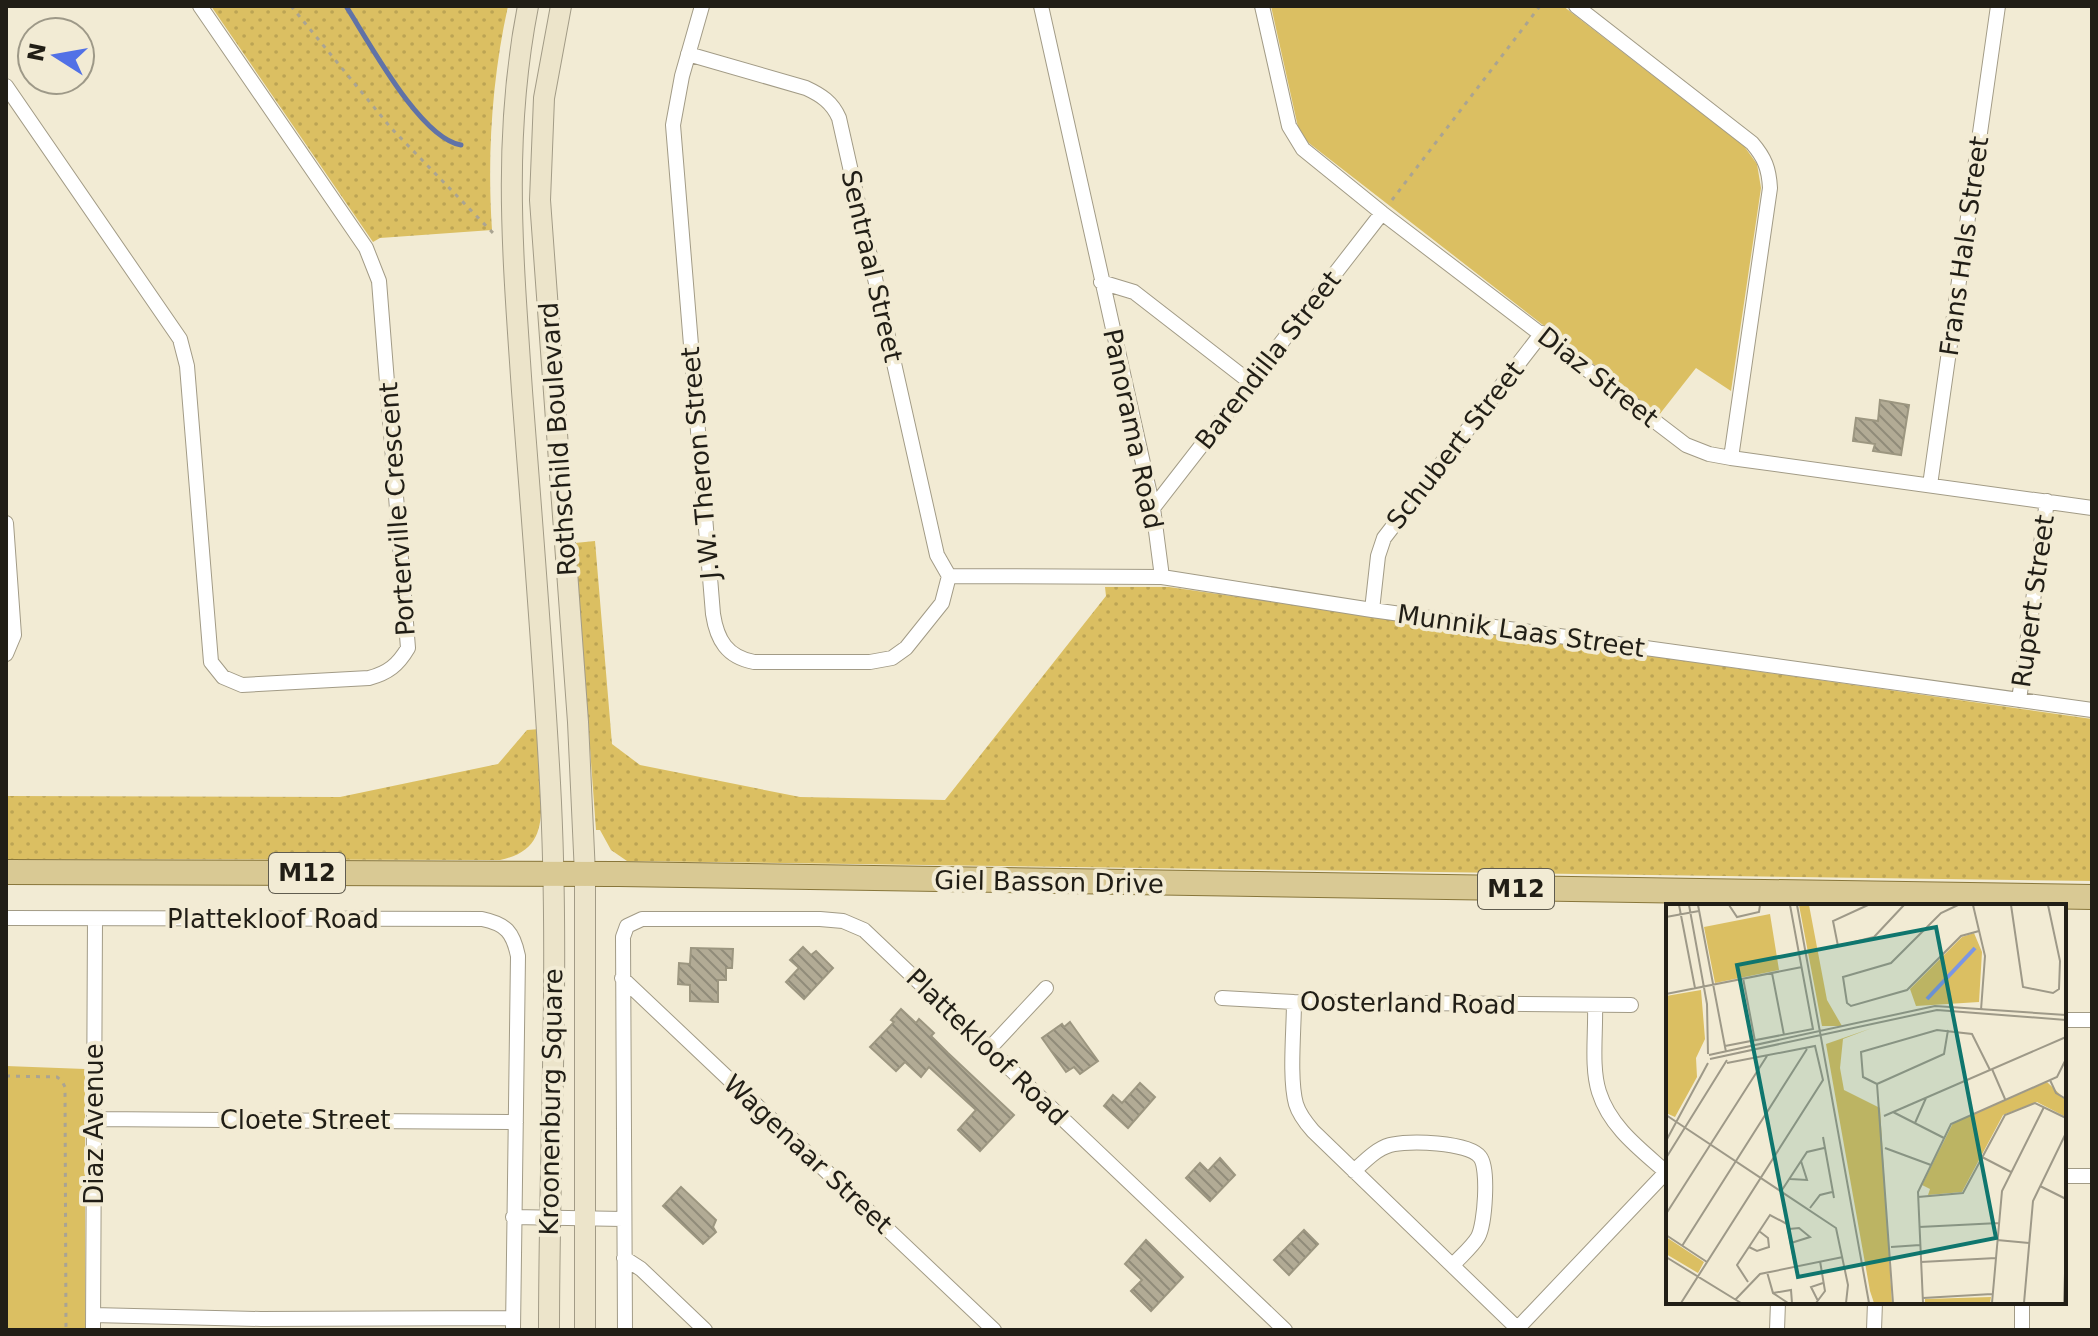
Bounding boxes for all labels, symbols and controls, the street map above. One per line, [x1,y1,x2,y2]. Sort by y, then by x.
north arrow [16,16,96,96]
text: N [23,41,51,64]
street label: Frans Hals Street [1934,134,1994,358]
street label: Sentraal Street [835,167,909,365]
street label: Barendilla Street [1189,265,1347,455]
street label: Rothschild Boulevard [533,301,583,577]
street label: Diaz Street [1532,321,1664,433]
street label: Panorama Road [1097,326,1169,532]
street label: J.W. Theron Street [675,345,725,583]
street label: Schubert Street [1380,355,1530,535]
street label: Porterville Crescent [373,381,421,637]
street label: Rupert Street [2006,513,2060,689]
street label: Munnik Laas Street [1395,599,1647,663]
road number: M12 [269,853,345,893]
street label: Giel Basson Drive [934,865,1164,899]
road number: M12 [1478,869,1554,909]
street label: Plattekloof Road [167,904,379,934]
inset map [1666,904,2066,1304]
street label: Plattekloof Road [900,963,1074,1131]
street label: Kroonenburg Square [534,968,568,1236]
street label: Oosterland Road [1300,986,1516,1020]
street label: Diaz Avenue [79,1043,109,1205]
street label: Wagenaar Street [718,1068,898,1240]
street label: Cloete Street [220,1105,390,1135]

